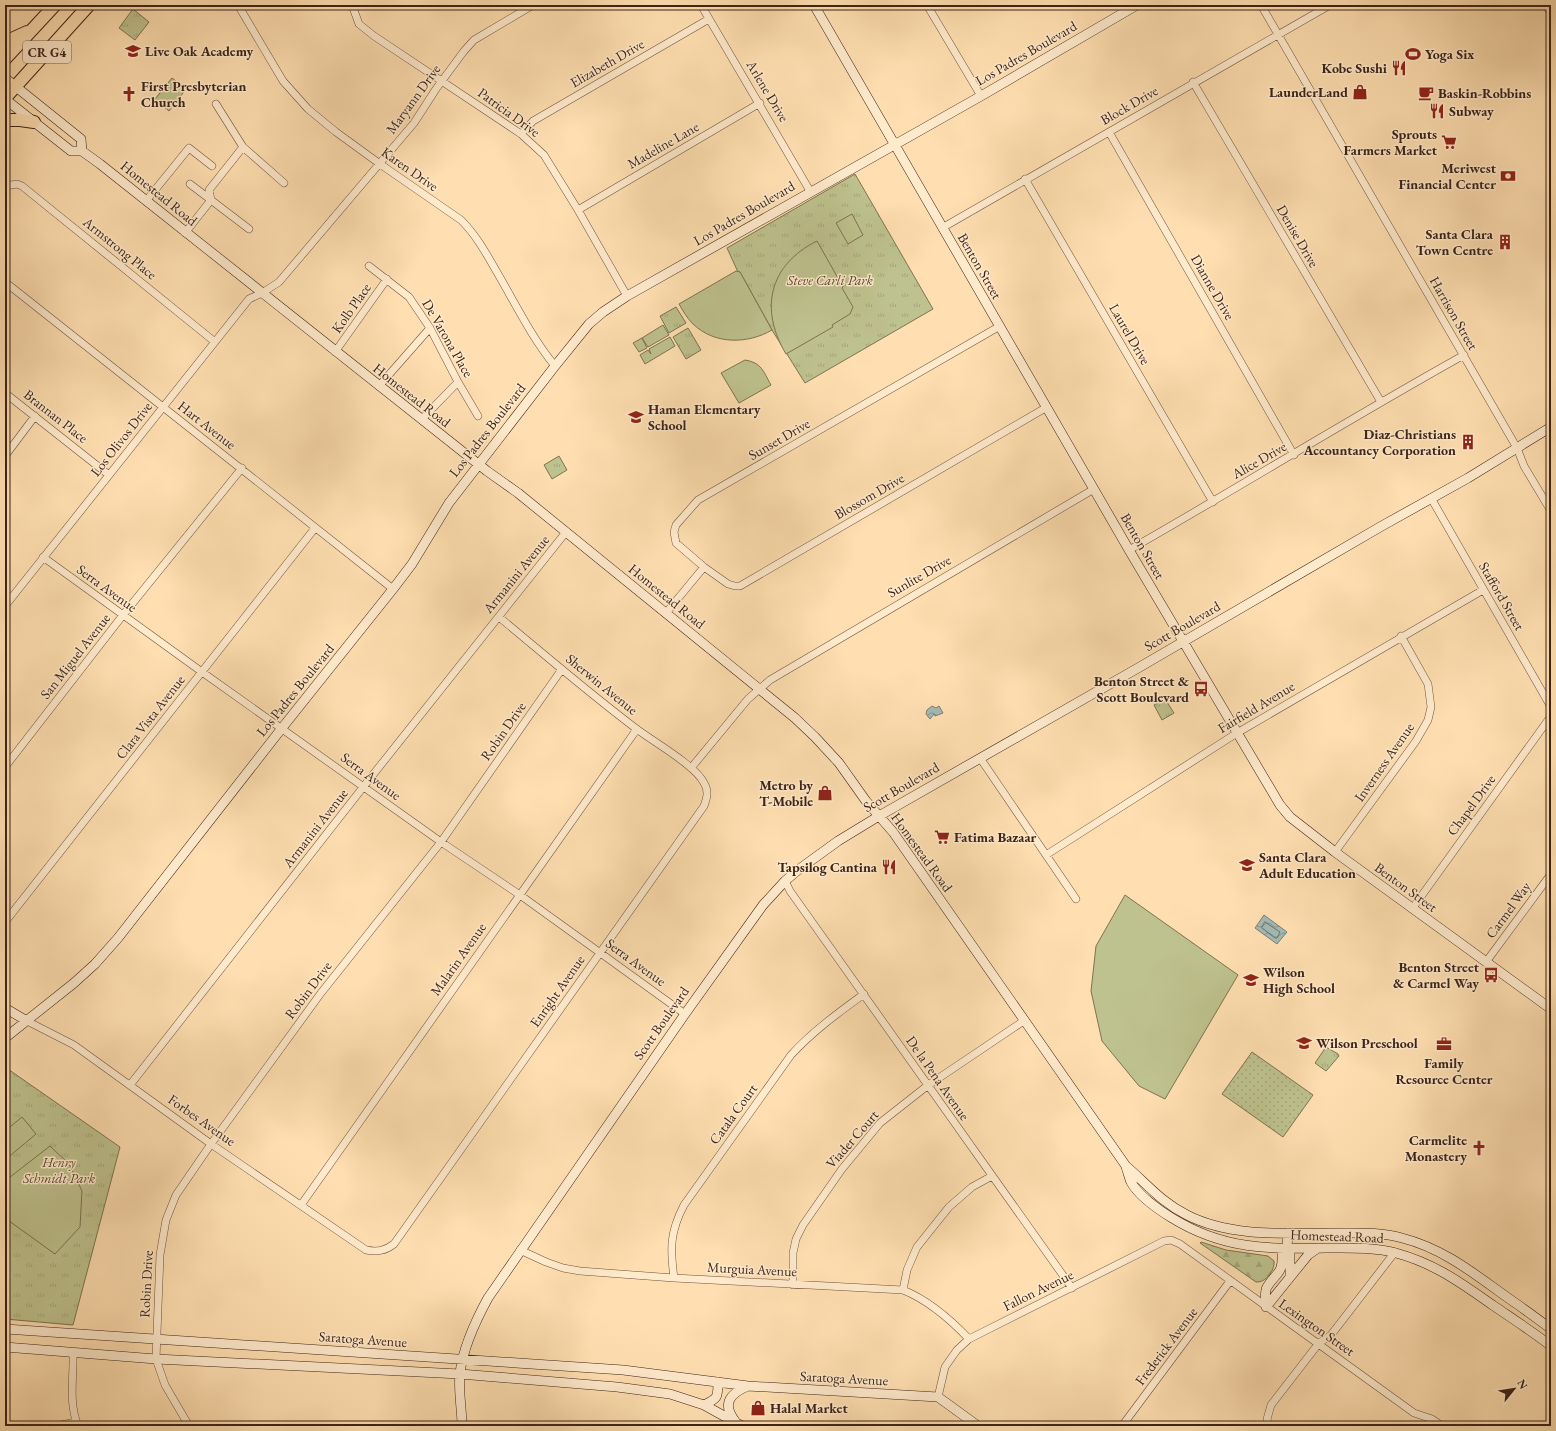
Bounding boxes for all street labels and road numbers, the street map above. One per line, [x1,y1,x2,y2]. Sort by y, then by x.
street label: Los Padres Boulevard [972,16,1081,89]
street label: Elizabeth Drive [567,34,648,91]
road number: CR G4 [23,41,71,63]
street label: Arlene Drive [742,56,794,126]
street label: Maryann Drive [382,60,445,137]
street label: Block Drive [1097,81,1161,129]
street label: Patricia Drive [474,83,544,141]
street label: Madeline Lane [624,117,702,173]
street label: Karen Drive [378,143,442,195]
street label: Homestead Road [117,156,202,230]
street label: Los Padres Boulevard [690,176,799,249]
street label: Denise Drive [1273,201,1323,271]
street label: Armstrong Place [79,212,161,284]
street label: Benton Street [954,230,1006,303]
street label: Dianne Drive [1187,251,1239,323]
street label: Harrison Street [1426,273,1483,354]
street label: Kolb Place [327,279,375,337]
street label: De Varona Place [418,296,478,381]
street label: Laurel Drive [1105,300,1155,368]
street label: Homestead Road [370,359,455,432]
street label: Los Padres Boulevard [445,379,530,481]
street label: Brannan Place [20,385,92,447]
street label: Hart Avenue [174,397,240,454]
street label: Los Olivos Drive [86,398,156,480]
street label: Sunset Drive [745,414,814,464]
street label: Alice Drive [1228,437,1290,483]
street label: Blossom Drive [831,468,908,523]
street label: Benton Street [1117,510,1169,583]
street label: Armanini Avenue [478,531,553,618]
street label: Sunlite Drive [884,550,955,601]
street label: Stafford Street [1475,558,1529,634]
street label: Homestead Road [625,559,710,633]
street label: Serra Avenue [73,560,141,616]
street label: Scott Boulevard [1141,596,1224,655]
street label: San Miguel Avenue [36,609,114,702]
street label: Los Padres Boulevard [252,639,339,740]
street label: Sherwin Avenue [562,650,642,719]
street label: Clara Vista Avenue [112,671,189,763]
street label: Fairfield Avenue [1214,677,1298,737]
street label: Robin Drive [476,698,530,764]
street label: Inverness Avenue [1350,718,1418,805]
street label: Serra Avenue [337,748,405,804]
street label: Scott Boulevard [860,757,943,816]
street label: Chapel Drive [1443,770,1500,839]
street label: Armanini Avenue [278,784,352,872]
street label: Homestead Road [887,809,957,896]
street label: Benton Street [1371,858,1441,916]
street label: Carmel Way [1481,877,1535,942]
street label: Malarin Avenue [426,918,490,999]
street label: Serra Avenue [602,934,670,990]
street label: Enright Avenue [526,951,589,1031]
street label: Robin Drive [280,957,336,1022]
street label: Scott Boulevard [629,982,693,1063]
street label: De la Pena Avenue [902,1032,974,1124]
street label: Catala Court [705,1080,761,1148]
street label: Forbes Avenue [165,1090,240,1150]
street label: Viader Court [822,1106,883,1172]
street label: Homestead Road [1290,1225,1385,1247]
street label: Robin Drive [135,1249,157,1318]
street label: Murguia Avenue [707,1258,798,1280]
street label: Fallon Avenue [1000,1265,1077,1315]
street label: Lexington Street [1276,1294,1359,1360]
street label: Frederick Avenue [1131,1303,1202,1389]
street label: Saratoga Avenue [318,1327,408,1351]
street label: Saratoga Avenue [799,1367,889,1389]

